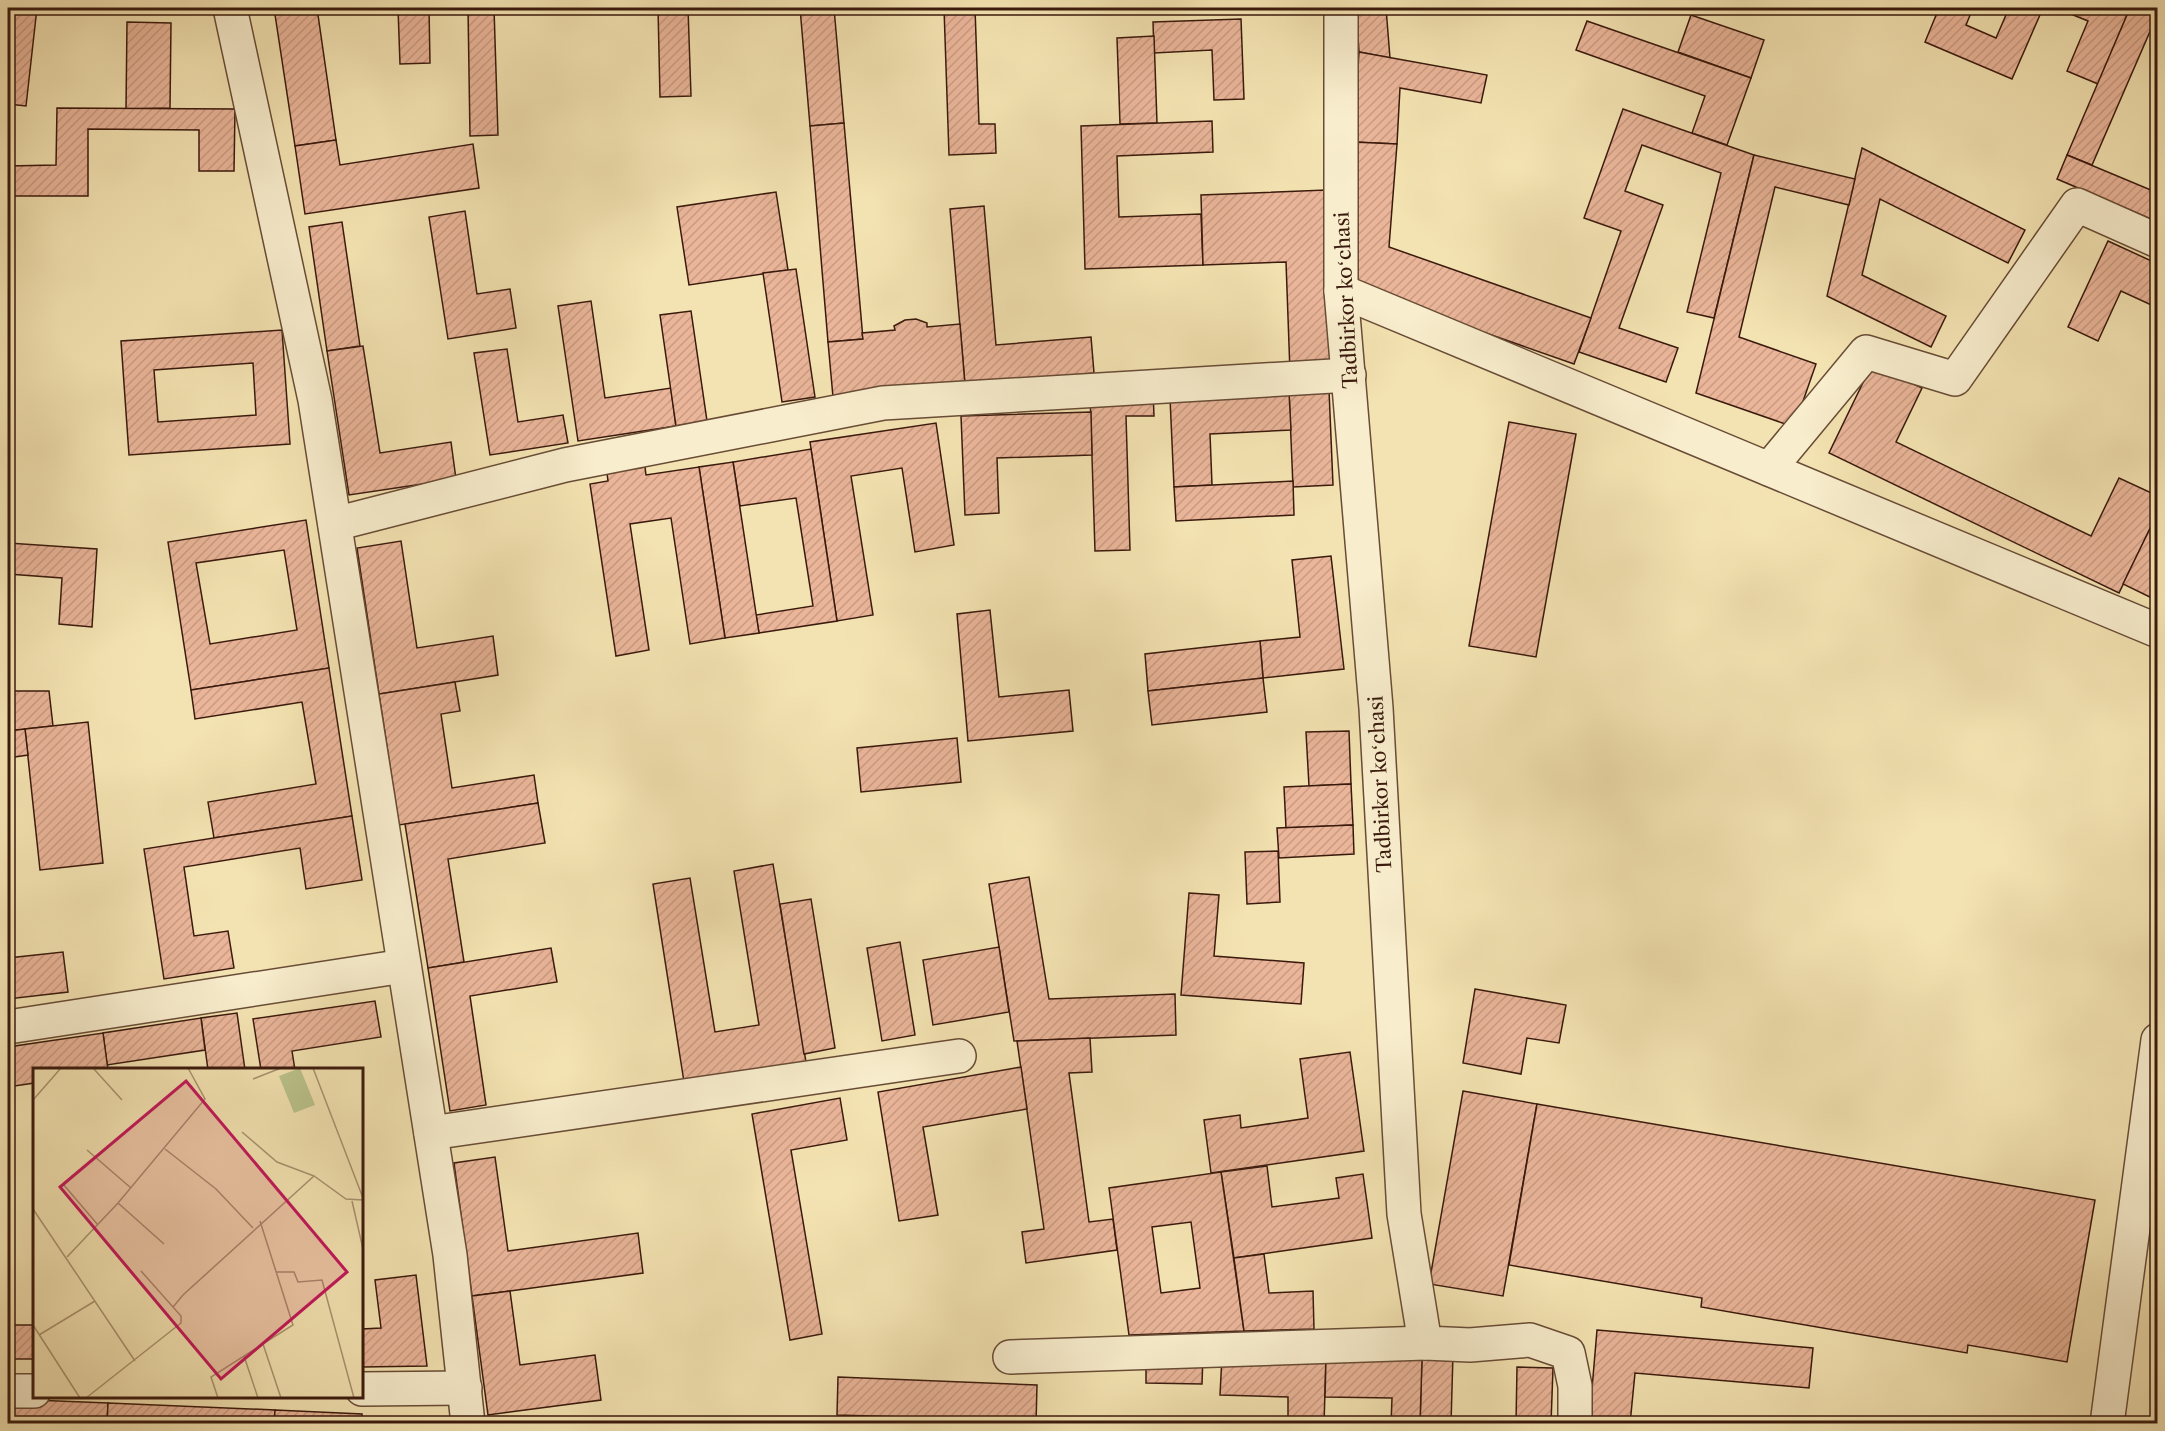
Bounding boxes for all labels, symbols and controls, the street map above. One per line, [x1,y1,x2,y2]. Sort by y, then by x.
street label: Tadbirkor koʻchasi [1329,211,1363,389]
street label: Tadbirkor koʻchasi [1363,695,1397,873]
inset map [33,1068,363,1398]

